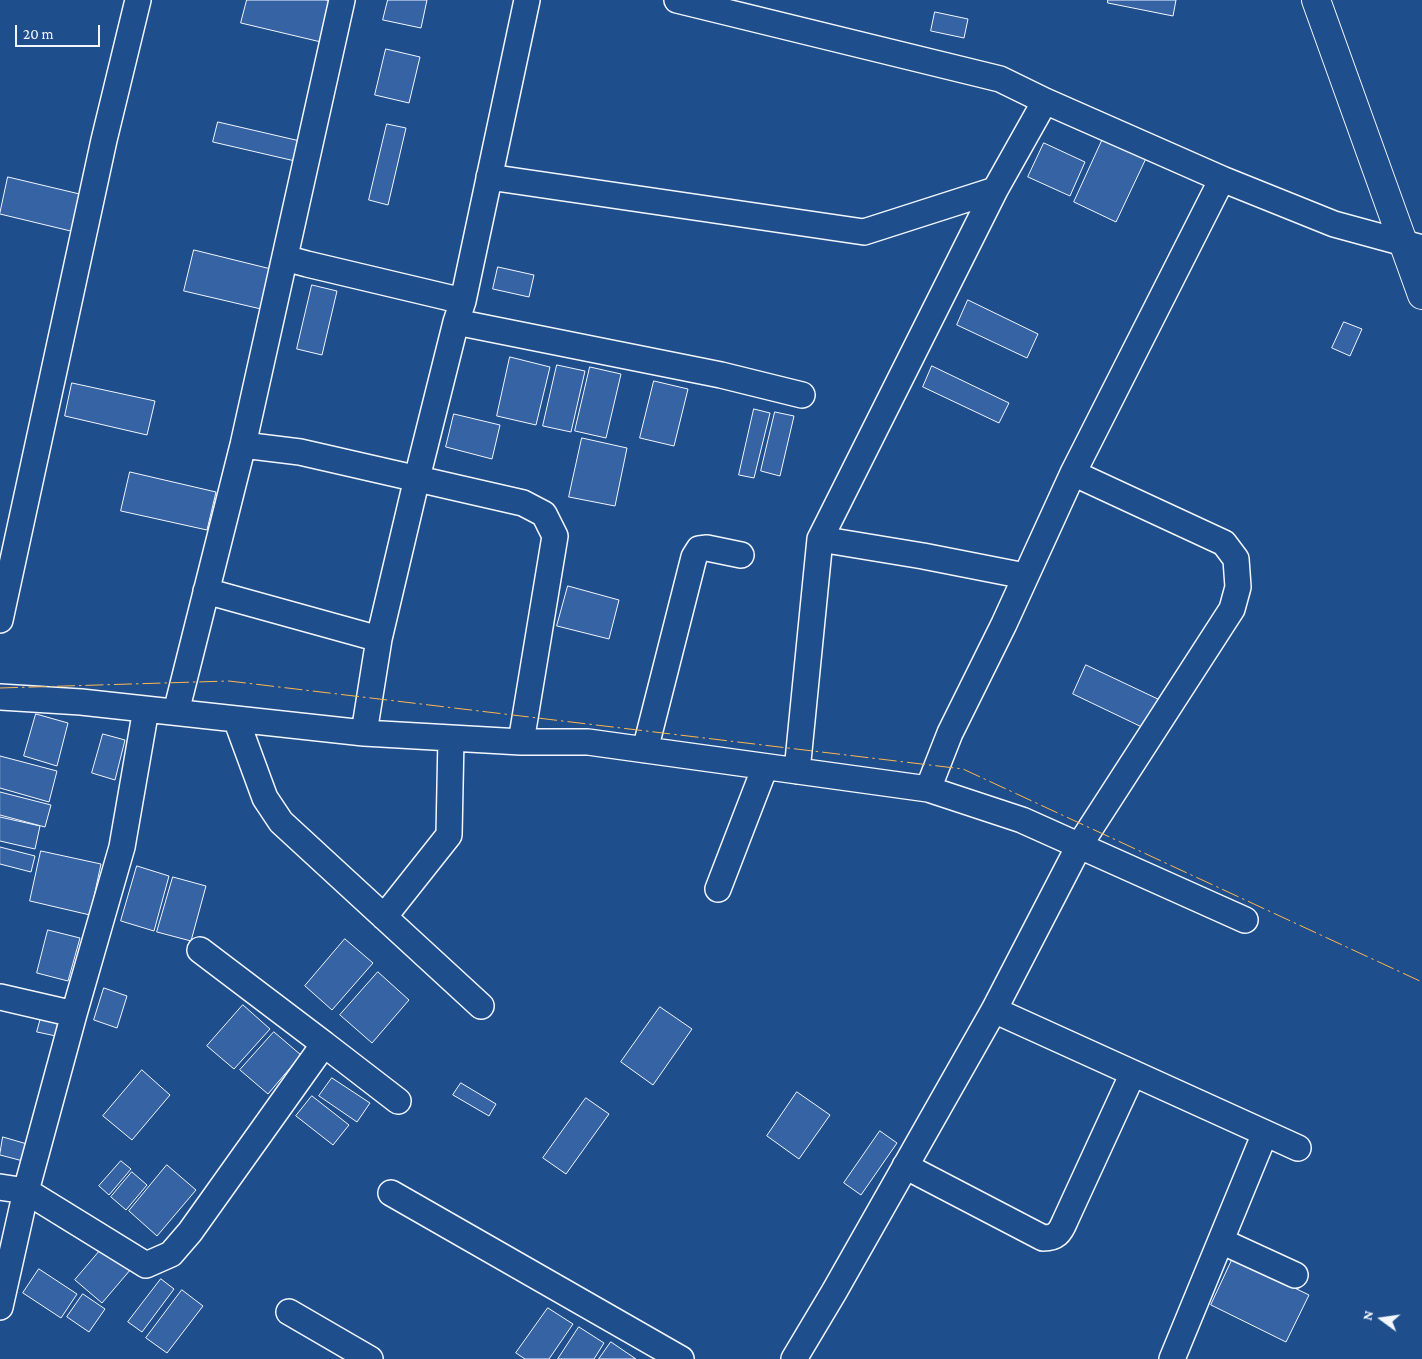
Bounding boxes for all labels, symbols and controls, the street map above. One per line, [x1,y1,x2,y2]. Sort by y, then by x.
scale bar [18,15,102,47]
text: 20 m [23,26,54,42]
north arrow [1357,1294,1407,1344]
text: N [1359,1309,1376,1322]

